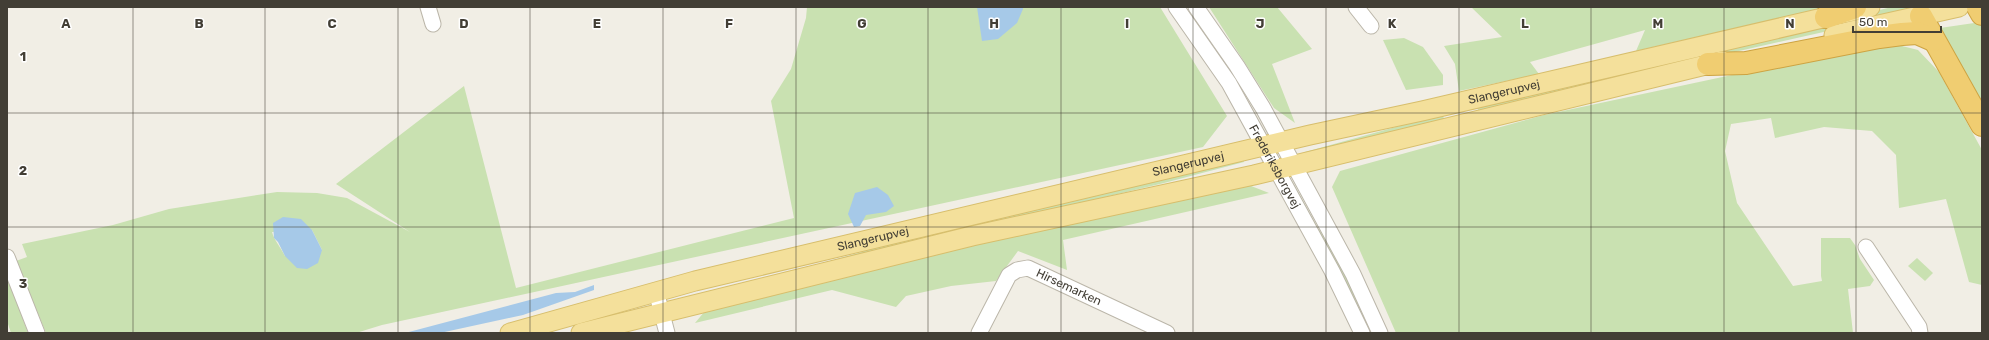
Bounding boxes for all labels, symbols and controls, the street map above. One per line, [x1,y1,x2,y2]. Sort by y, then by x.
scale bar [1853,8,1941,34]
text: 50 m [1859,15,1887,29]
text: A [61,16,71,31]
text: B [194,16,204,31]
text: C [327,16,337,31]
text: D [459,16,469,31]
text: E [593,16,601,31]
text: F [725,16,733,31]
text: G [857,16,867,31]
text: H [989,16,999,31]
text: I [1125,16,1129,31]
text: J [1256,16,1264,31]
text: K [1388,16,1397,31]
text: L [1521,16,1529,31]
text: M [1653,16,1663,31]
text: N [1785,16,1795,31]
text: 1 [20,49,26,64]
street label: Slangerupvej [1467,77,1541,107]
street label: Frederiksborgvej [1246,122,1303,211]
street label: Slangerupvej [1151,149,1225,179]
text: 2 [19,163,27,178]
street label: Slangerupvej [836,224,910,254]
street label: Hirsemarken [1034,266,1104,308]
text: 3 [19,276,28,291]

